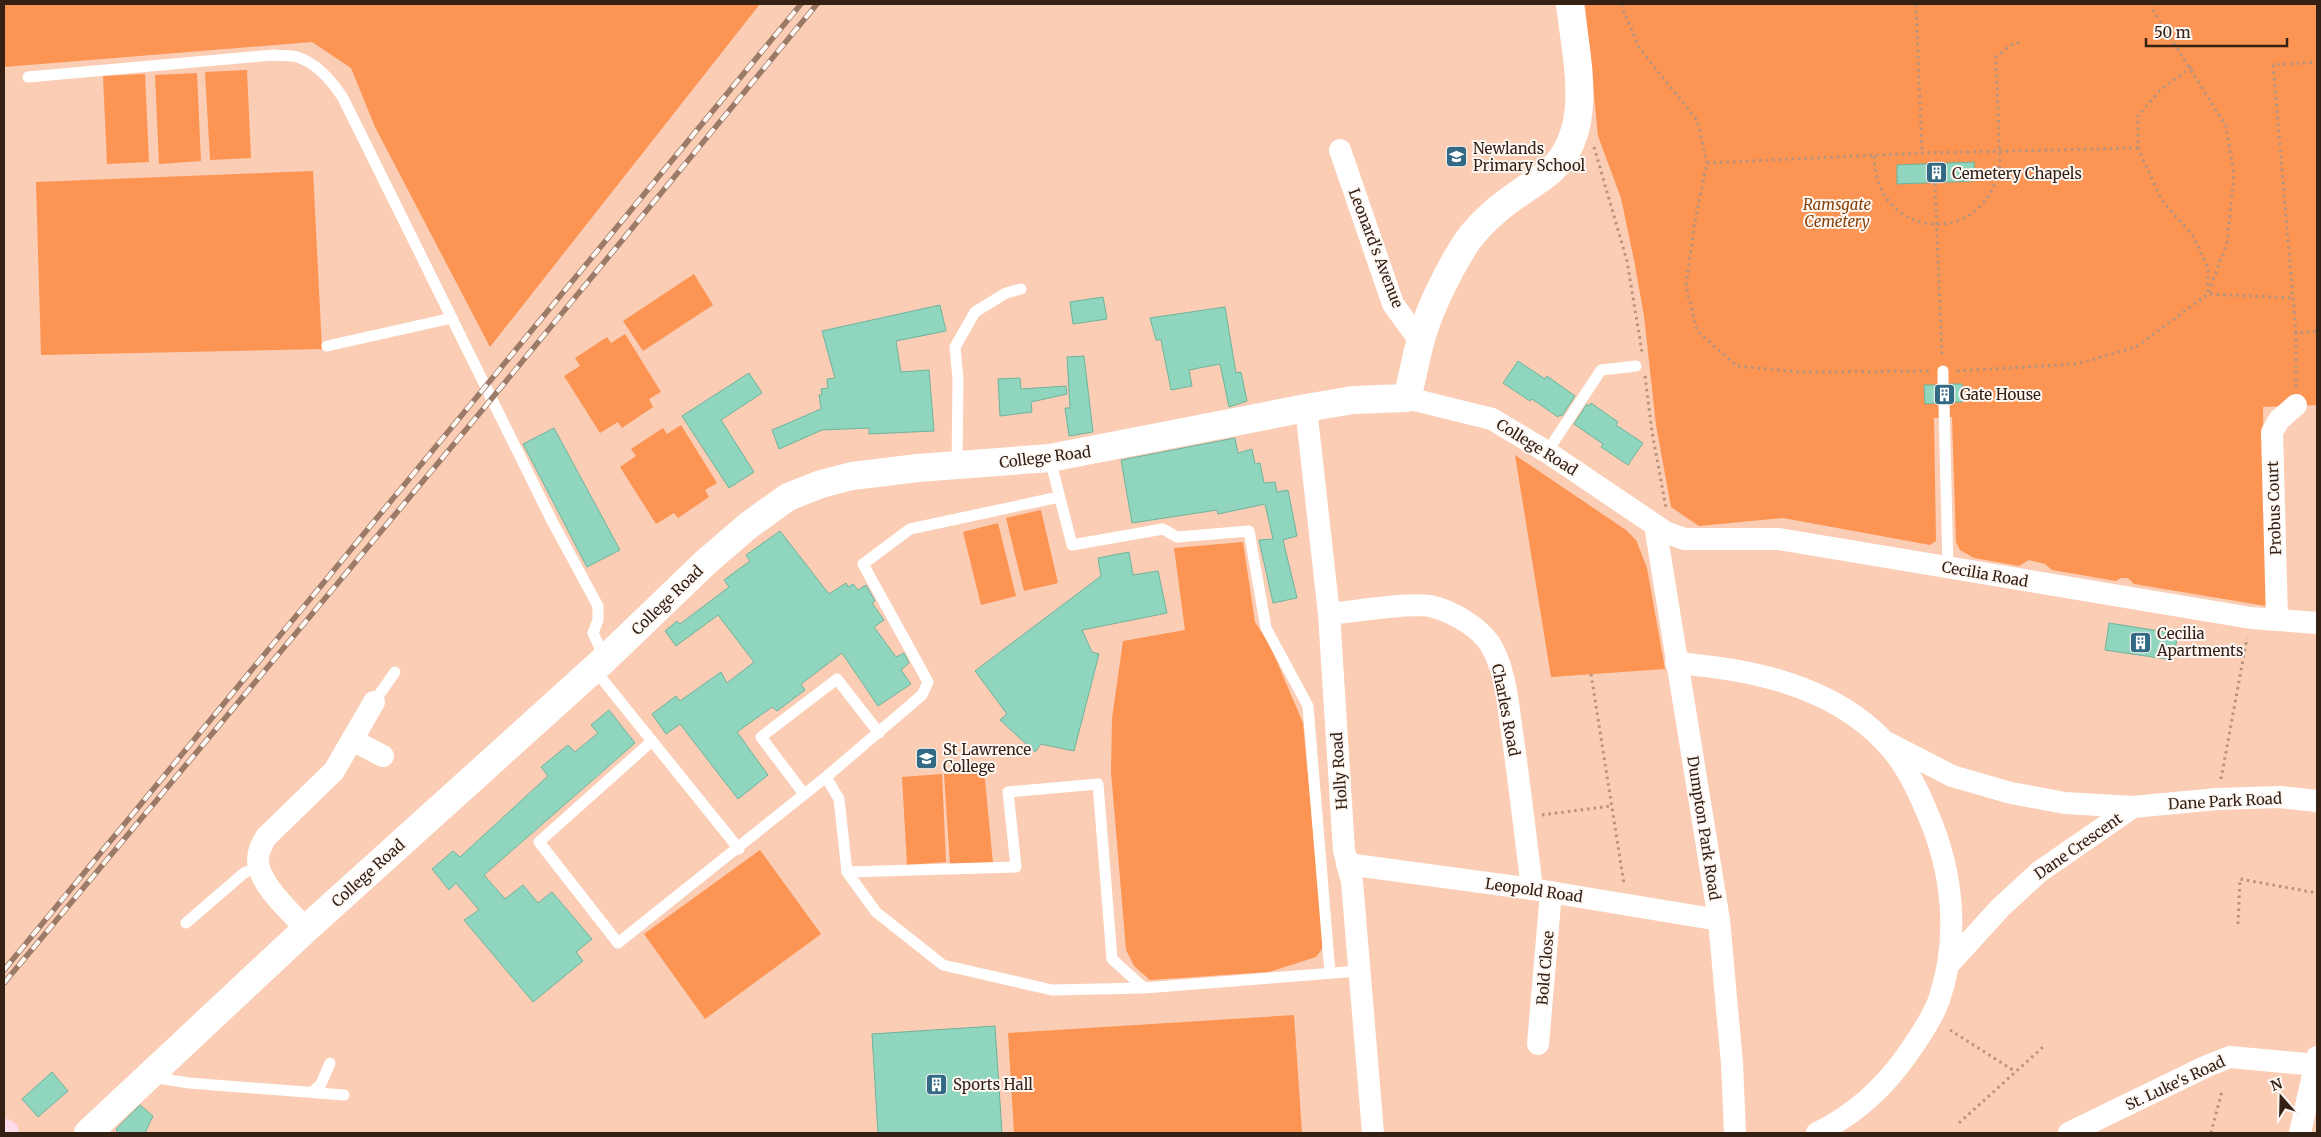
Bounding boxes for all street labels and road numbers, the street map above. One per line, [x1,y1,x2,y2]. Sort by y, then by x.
street label: Leonard's Avenue [1344,186,1408,311]
street label: College Road [1493,415,1581,479]
street label: College Road [998,442,1092,472]
street label: Probus Court [2263,460,2285,555]
street label: Cecilia Road [1940,557,2030,591]
street label: College Road [627,561,707,639]
street label: Charles Road [1488,662,1524,758]
street label: Holly Road [1327,731,1351,811]
street label: Dumpton Park Road [1683,755,1725,901]
street label: Dane Park Road [2168,789,2282,813]
street label: Dane Crescent [2030,809,2126,883]
street label: College Road [327,835,409,911]
street label: Leopold Road [1484,874,1584,906]
street label: Bold Close [1532,930,1558,1006]
street label: St. Luke's Road [2122,1052,2228,1114]

